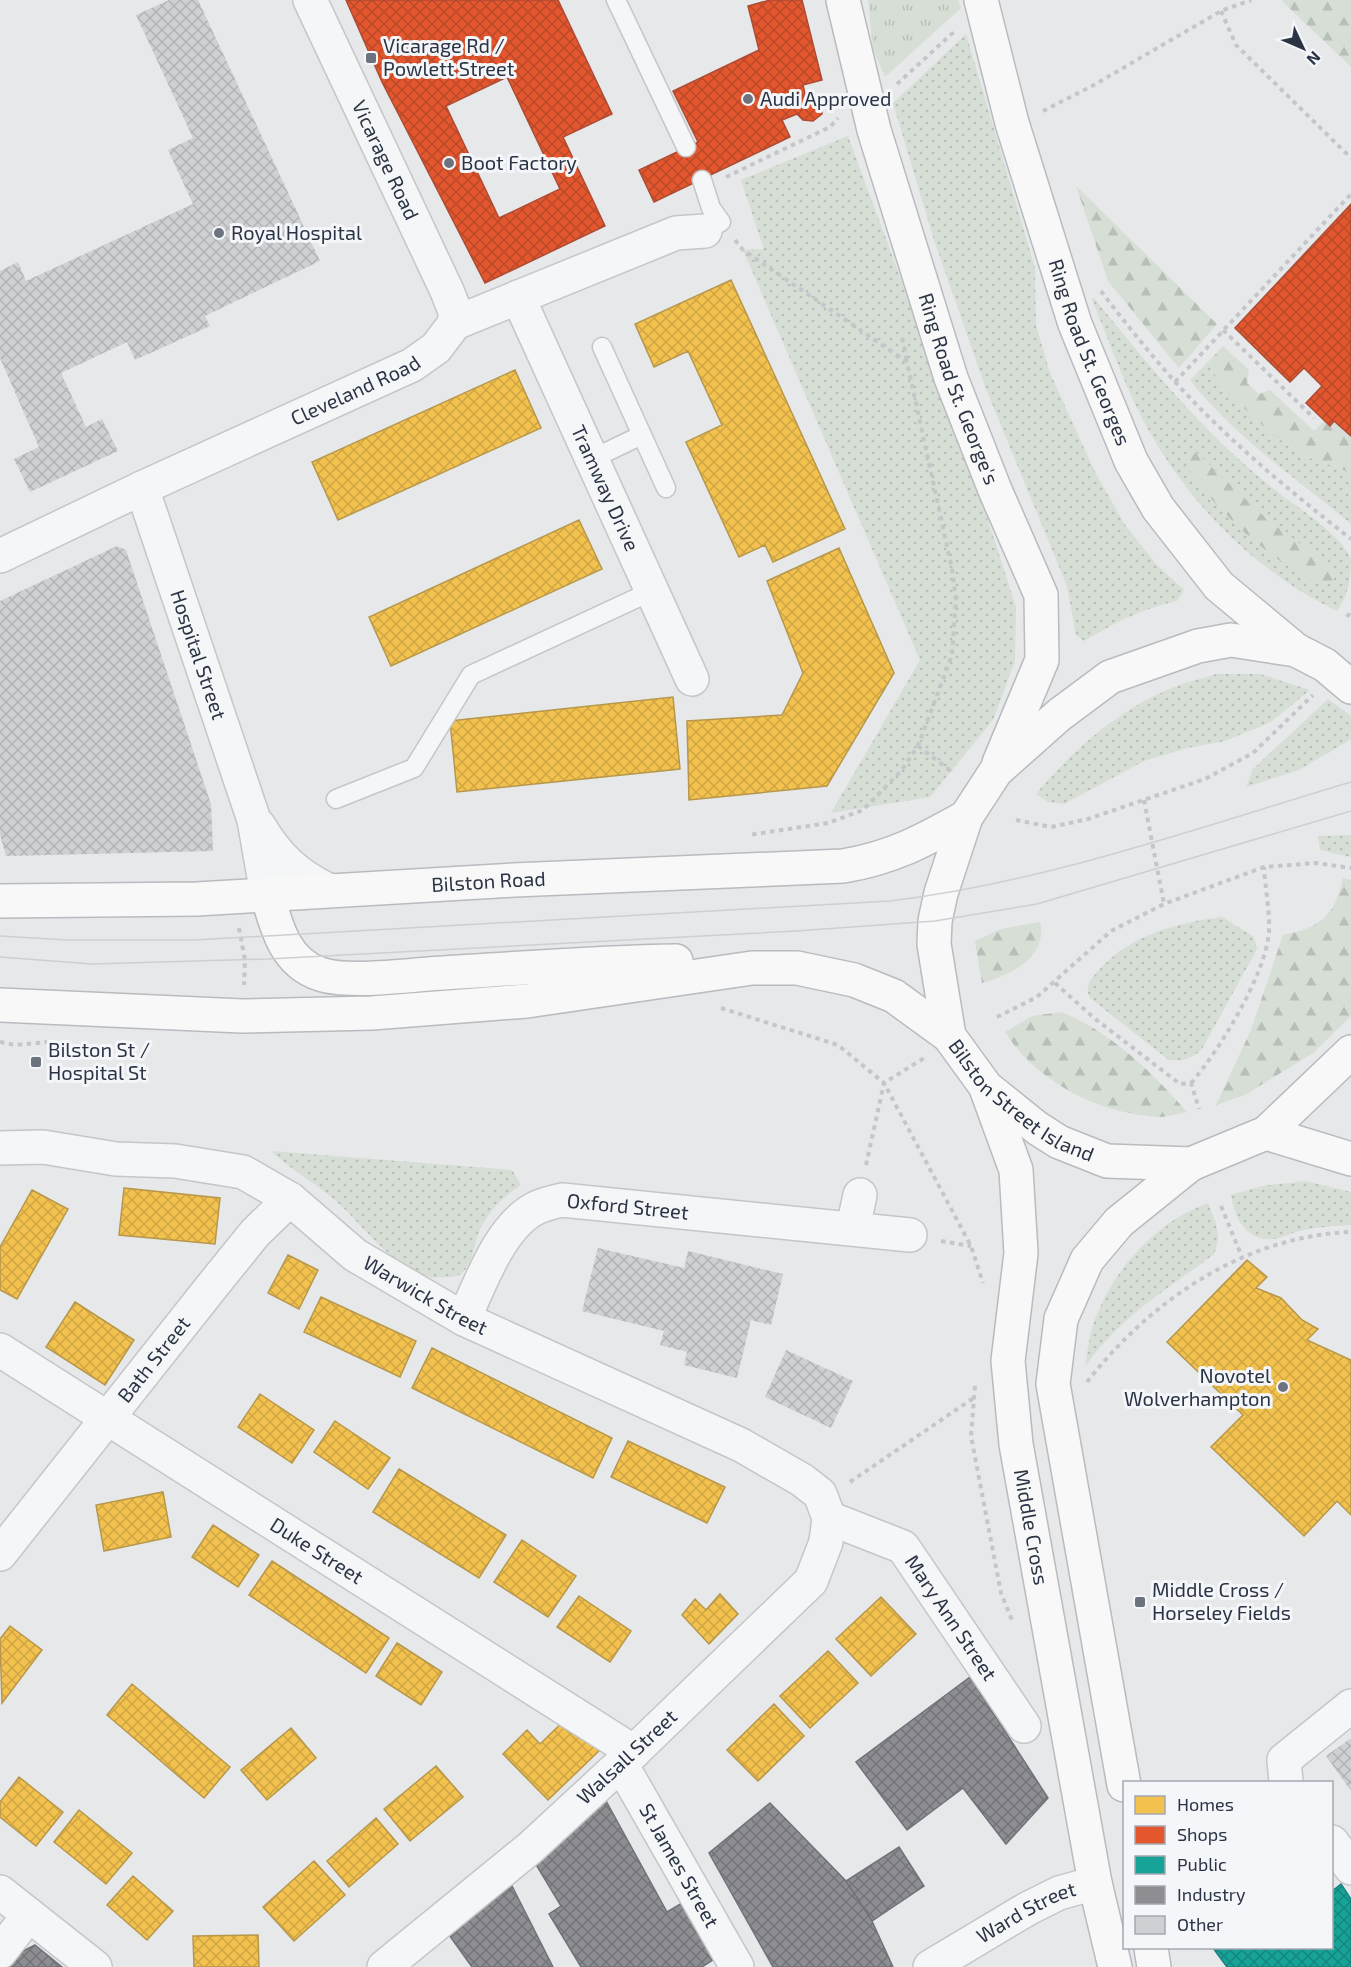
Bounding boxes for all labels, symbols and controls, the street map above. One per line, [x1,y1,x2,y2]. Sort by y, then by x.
north arrow [1273,18,1333,78]
place label: Vicarage Rd / Powlett Street [383,33,515,80]
text: N [1303,48,1325,70]
marker: Vicarage Rd / Powlett Street [364,51,378,65]
place label: Audi Approved [760,86,892,110]
marker: Audi Approved [741,92,755,106]
street label: Vicarage Road [348,96,425,223]
place label: Boot Factory [461,150,577,174]
marker: Boot Factory [442,156,456,170]
place label: Royal Hospital [231,220,362,244]
marker: Royal Hospital [212,226,226,240]
street label: Ring Road St. Georges [1044,256,1136,449]
street label: Ring Road St. George's [914,290,1005,488]
street label: Cleveland Road [286,350,425,430]
street label: Tramway Drive [567,421,645,554]
street label: Hospital Street [166,586,232,723]
street label: Bilston Road [430,866,546,896]
street label: Bilston Street Island [944,1034,1098,1166]
place label: Bilston St / Hospital St [48,1037,150,1084]
marker: Bilston St / Hospital St [29,1055,43,1069]
street label: Oxford Street [566,1188,690,1224]
street label: Warwick Street [359,1250,492,1339]
street label: Bath Street [112,1311,195,1407]
place label: Novotel Wolverhampton [1124,1363,1271,1410]
marker: Novotel Wolverhampton [1276,1380,1290,1394]
street label: Middle Cross [1010,1467,1054,1587]
street label: Duke Street [266,1512,368,1589]
street label: Mary Ann Street [901,1550,1003,1685]
place label: Middle Cross / Horseley Fields [1152,1577,1291,1624]
marker: Middle Cross / Horseley Fields [1133,1595,1147,1609]
street label: Walsall Street [571,1704,682,1809]
legend [1123,1781,1333,1949]
text: Homes [1177,1793,1234,1815]
street label: St James Street [635,1799,725,1932]
text: Shops [1177,1823,1227,1845]
text: Public [1177,1853,1227,1875]
street label: Ward Street [972,1876,1078,1947]
text: Industry [1177,1883,1246,1905]
text: Other [1177,1913,1223,1935]

